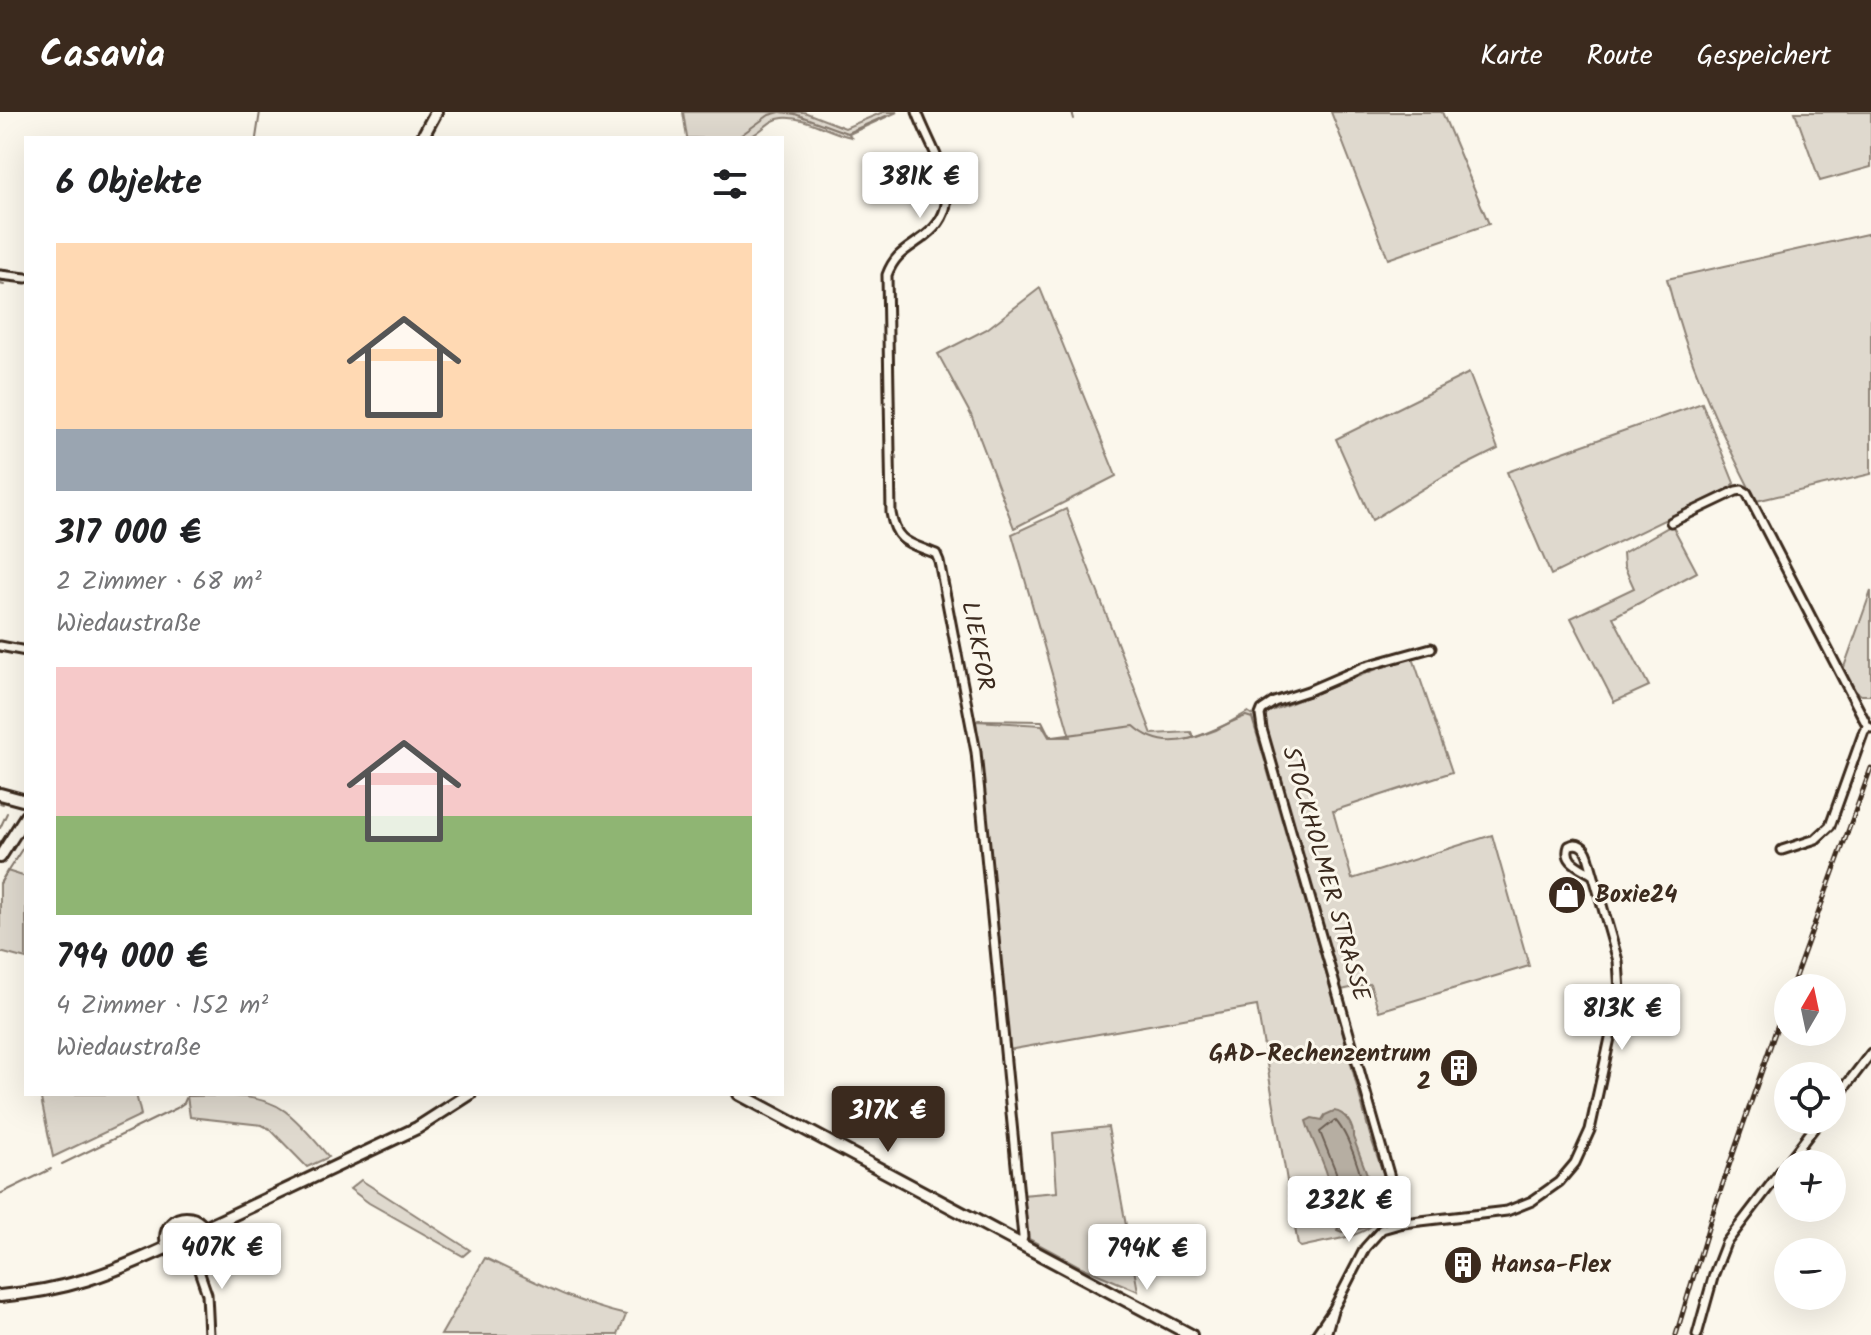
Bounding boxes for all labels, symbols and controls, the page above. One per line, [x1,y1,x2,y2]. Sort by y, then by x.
text: Casavia [40,26,165,86]
text: Karte [1480,34,1543,79]
text: Route [1587,34,1653,79]
text: Gespeichert [1697,34,1831,79]
pin: 381K € [855,152,985,220]
text: 6 Objekte [56,157,202,211]
text: 381K € [880,157,960,199]
icon: filters [708,162,752,206]
icon: home [332,295,476,439]
text: 317 000 € [56,507,201,561]
text: 2 Zimmer · 68 m² [56,561,262,603]
street label: LIEKFOR [949,598,1005,694]
text: Wiedaustraße [56,603,201,645]
icon: home [332,719,476,863]
street label: STOCKHOLMER STRASSE [1270,742,1380,1007]
shop icon: Boxie24 [1546,874,1588,916]
place label: Boxie24 [1595,876,1677,915]
text: 794 000 € [56,931,208,985]
north arrow [1774,974,1846,1046]
map controls [1774,974,1846,1310]
pin: 813K € [1557,984,1687,1052]
text: 4 Zimmer · 152 m² [56,985,268,1027]
text: 813K € [1582,989,1662,1031]
text: Wiedaustraße [56,1027,201,1069]
place label: GAD-Rechenzentrum 2 [1209,1035,1431,1102]
building icon: GAD-Rechenzentrum 2 [1438,1047,1480,1089]
button: locate [1774,1062,1846,1134]
pin: 317K € [823,1086,953,1154]
text: 317K € [850,1091,926,1133]
button: + [1774,1150,1846,1222]
pin: 232K € [1284,1176,1414,1244]
text: 232K € [1306,1181,1392,1223]
pin: 407K € [157,1223,287,1291]
pin: 794K € [1082,1224,1212,1292]
text: 407K € [181,1228,263,1270]
text: 794K € [1106,1229,1188,1271]
button: − [1774,1238,1846,1310]
building icon: Hansa-Flex [1442,1244,1484,1286]
place label: Hansa-Flex [1491,1246,1611,1285]

